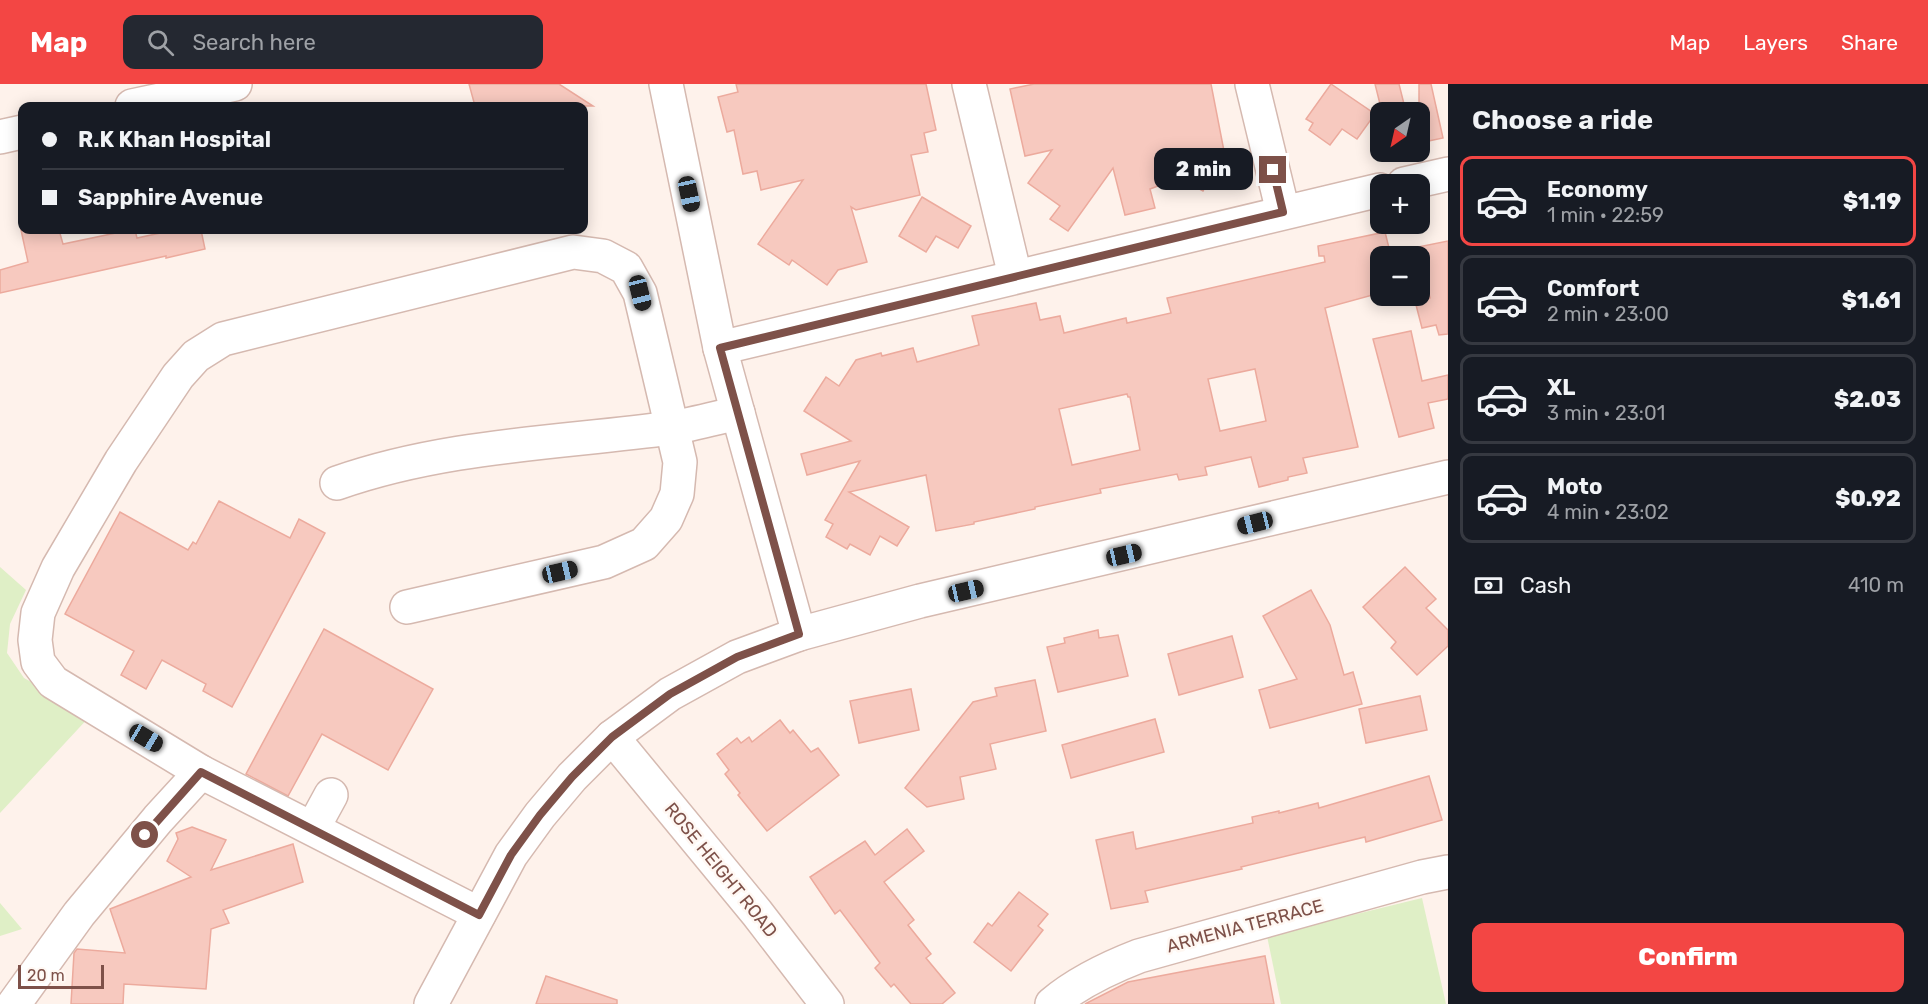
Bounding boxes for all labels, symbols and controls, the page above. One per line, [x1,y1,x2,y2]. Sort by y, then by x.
search box [123,15,543,69]
text: Map [30,26,87,59]
icon: search [144,26,177,59]
text: Search here [192,29,316,56]
text: Map [1669,30,1710,55]
text: Layers [1743,30,1808,55]
text: Share [1841,30,1898,55]
north arrow [1370,102,1430,162]
map controls [1370,102,1430,306]
text: Choose a ride [1472,104,1653,136]
text: R.K Khan Hospital [78,126,271,153]
callout: 2 min [1153,149,1252,191]
route end [1259,156,1286,183]
text: 2 min [1176,157,1231,181]
button: + [1370,174,1430,234]
icon: car [1475,174,1529,228]
car [676,175,702,213]
text: Economy [1547,176,1648,203]
text: Sapphire Avenue [78,184,263,211]
text: $1.19 [1843,188,1901,215]
text: 1 min · 22:59 [1547,203,1664,227]
button: − [1370,246,1430,306]
car [627,273,653,313]
icon: car [1475,273,1529,327]
text: Comfort [1547,275,1639,302]
text: $1.61 [1842,287,1901,314]
text: 2 min · 23:00 [1547,302,1669,326]
icon: car [1475,372,1529,426]
text: XL [1547,374,1575,401]
text: $2.03 [1834,386,1901,413]
text: 3 min · 23:01 [1547,401,1665,425]
icon: car [1475,471,1529,525]
text: Moto [1547,473,1602,500]
text: $0.92 [1835,485,1901,512]
text: 4 min · 23:02 [1547,500,1669,524]
car [1235,510,1275,536]
car [1104,542,1144,568]
car [540,559,580,585]
icon: cash [1472,569,1505,602]
text: Cash [1520,572,1571,599]
text: 410 m [1848,573,1904,597]
car [946,578,986,604]
car [126,721,166,755]
street label: ROSE HEIGHT ROAD [660,798,782,942]
route start [131,821,158,848]
street label: ARMENIA TERRACE [1164,894,1326,958]
button: Confirm [1472,923,1904,992]
scale bar [18,962,104,990]
text: 20 m [27,966,65,985]

